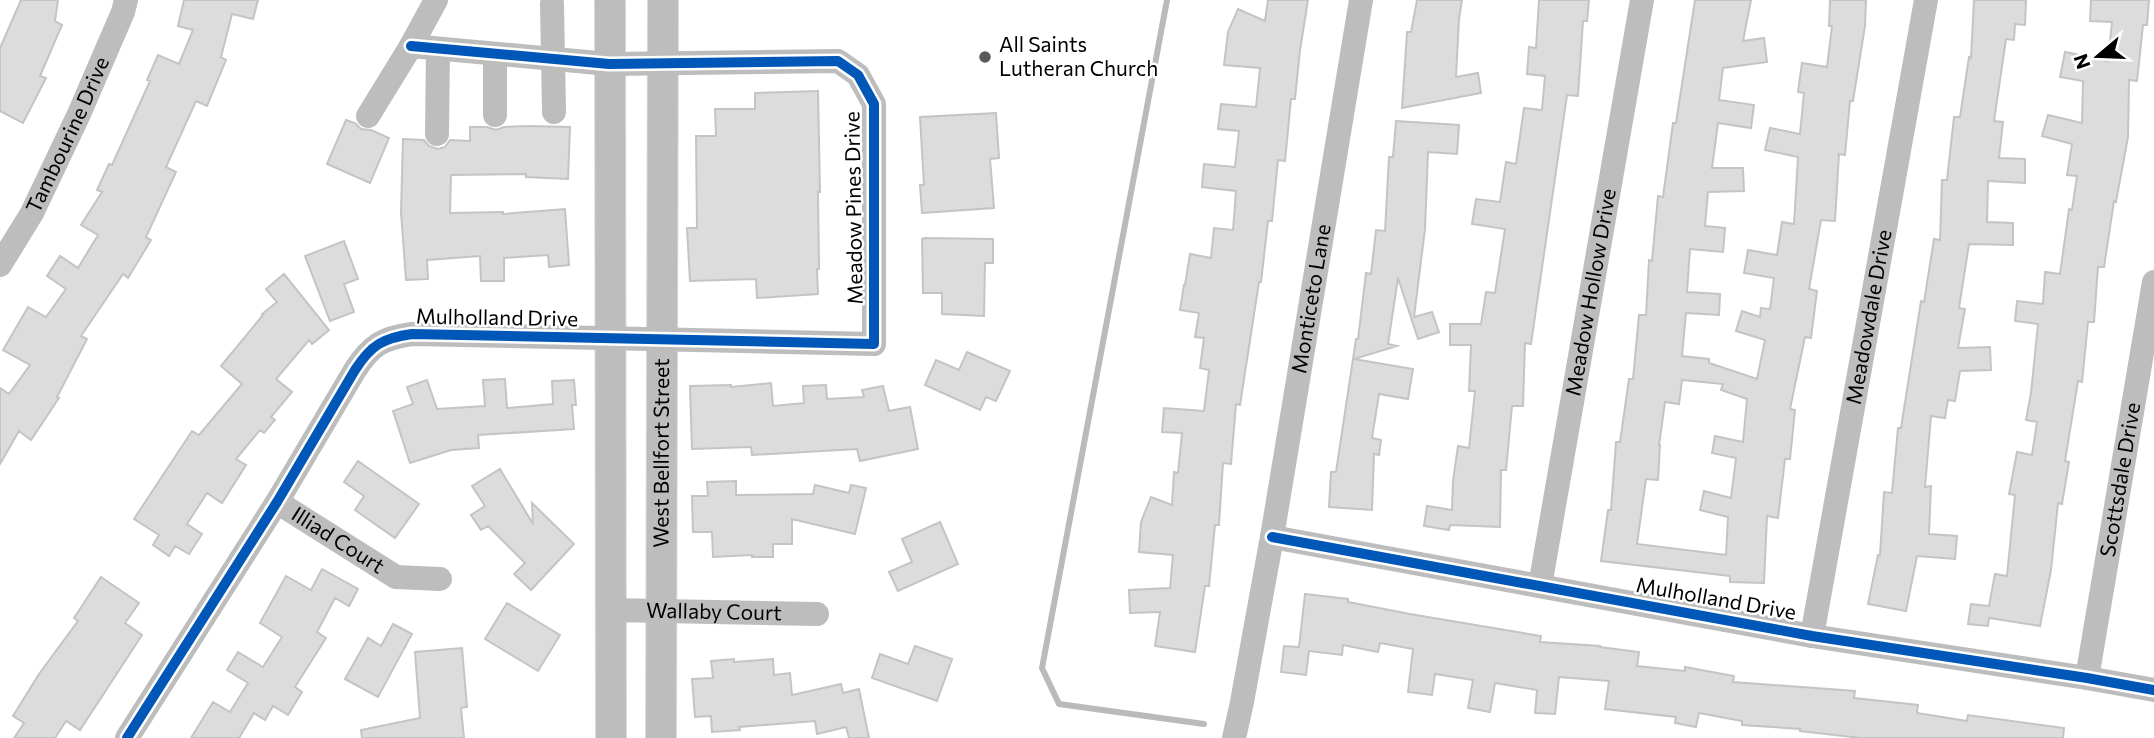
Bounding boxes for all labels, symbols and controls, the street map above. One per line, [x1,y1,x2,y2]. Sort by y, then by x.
north arrow [2063,21,2133,91]
place label: All Saints Lutheran Church [999,31,1158,80]
marker: All Saints Lutheran Church [977,49,993,65]
text: N [2068,51,2095,72]
street label: Tambourine Drive [20,52,113,217]
street label: Meadow Pines Drive [838,111,867,305]
street label: Meadow Hollow Drive [1559,187,1620,398]
street label: Monticeto Lane [1285,222,1335,375]
street label: Meadowdale Drive [1840,227,1896,406]
street label: Mulholland Drive [416,303,578,330]
street label: West Bellfort Street [648,358,673,548]
street label: Scottsdale Drive [2094,400,2144,559]
street label: Illiad Court [288,501,390,578]
street label: Mulholland Drive [1634,571,1798,624]
street label: Wallaby Court [646,597,782,624]

